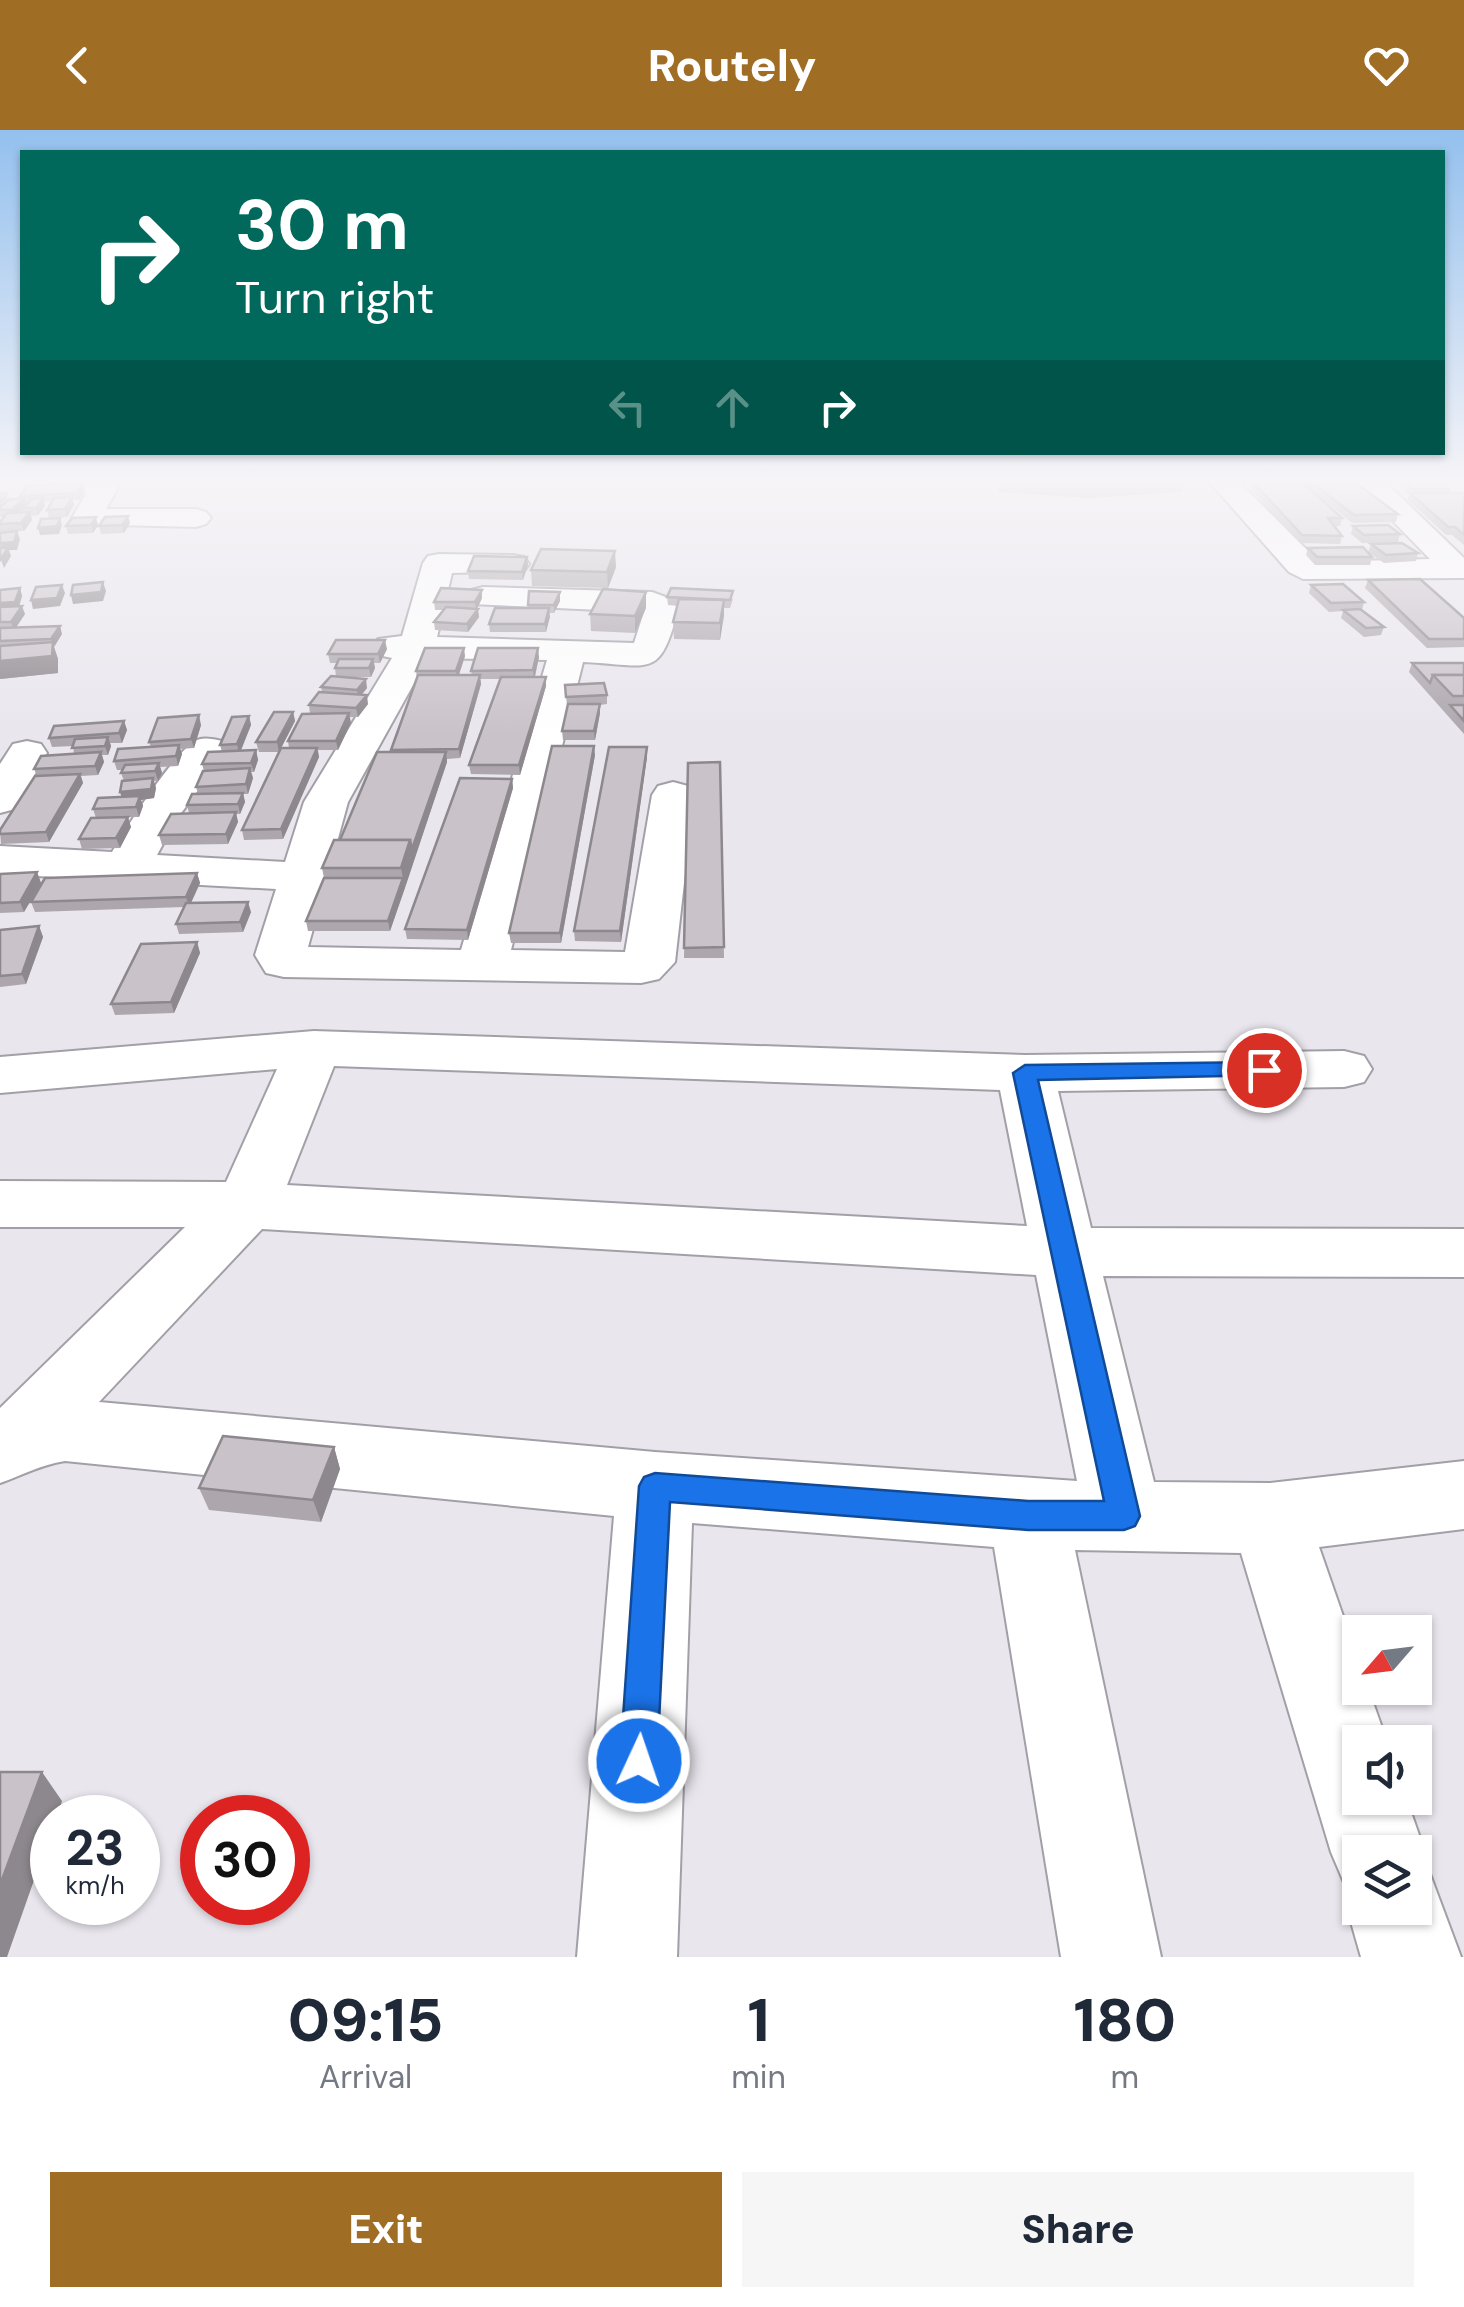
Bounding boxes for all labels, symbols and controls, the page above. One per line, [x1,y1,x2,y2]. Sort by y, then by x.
text: Routely [648,36,816,95]
icon: back [50,38,105,93]
icon: heart [1359,38,1414,93]
text: 30 m [235,180,409,271]
icon: right [70,190,200,320]
text: Turn right [235,268,434,327]
icon: left [600,380,655,435]
icon: ahead [705,380,760,435]
icon: right [810,380,865,435]
pin [1222,1028,1307,1113]
icon: arrive [1237,1043,1292,1098]
north arrow [1342,1615,1432,1705]
map controls [1342,1615,1432,1925]
position arrow [587,1709,691,1813]
button: sound [1342,1725,1432,1815]
speed limit sign: 30 [180,1795,310,1925]
text: 23 [66,1815,125,1881]
button: layers [1342,1835,1432,1925]
text: km/h [65,1869,125,1902]
text: 09:15 [288,1981,443,2060]
text: 1 [747,1981,770,2060]
text: 180 [1074,1981,1176,2060]
text: Arrival [319,2056,412,2098]
text: min [731,2056,786,2098]
text: m [1111,2056,1139,2098]
button: Exit [50,2172,722,2287]
button: Share [742,2172,1414,2287]

